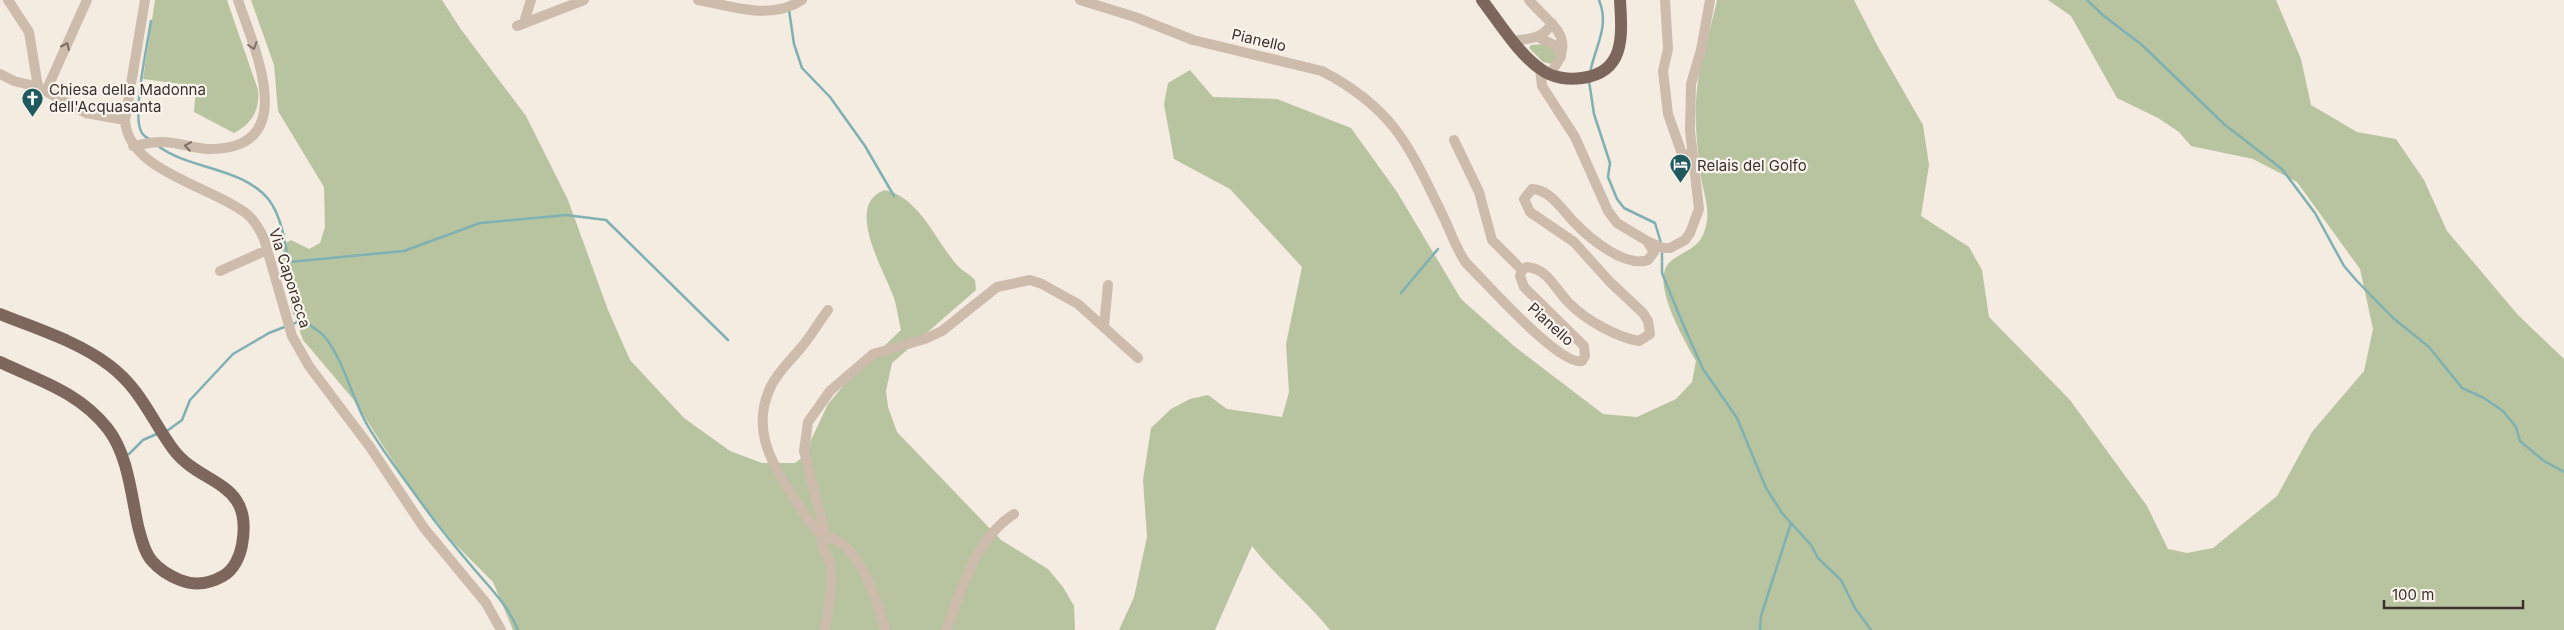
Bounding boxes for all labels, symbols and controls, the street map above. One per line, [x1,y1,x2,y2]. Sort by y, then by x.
street label: Pianello [1230,24,1288,56]
one-way arrow [60,42,70,51]
one-way arrow [248,42,258,50]
place label: Chiesa della Madonna dell'Acquasanta [49,80,206,116]
church icon: Chiesa della Madonna dell'Acquasanta [21,86,45,117]
one-way arrow [184,141,192,152]
hotel icon: Relais del Golfo [1669,153,1693,184]
place label: Relais del Golfo [1697,156,1807,175]
street label: Via Caporacca [265,226,315,330]
street label: Pianello [1524,298,1578,350]
scale bar [2384,578,2523,610]
text: 100 m [2392,585,2434,604]

